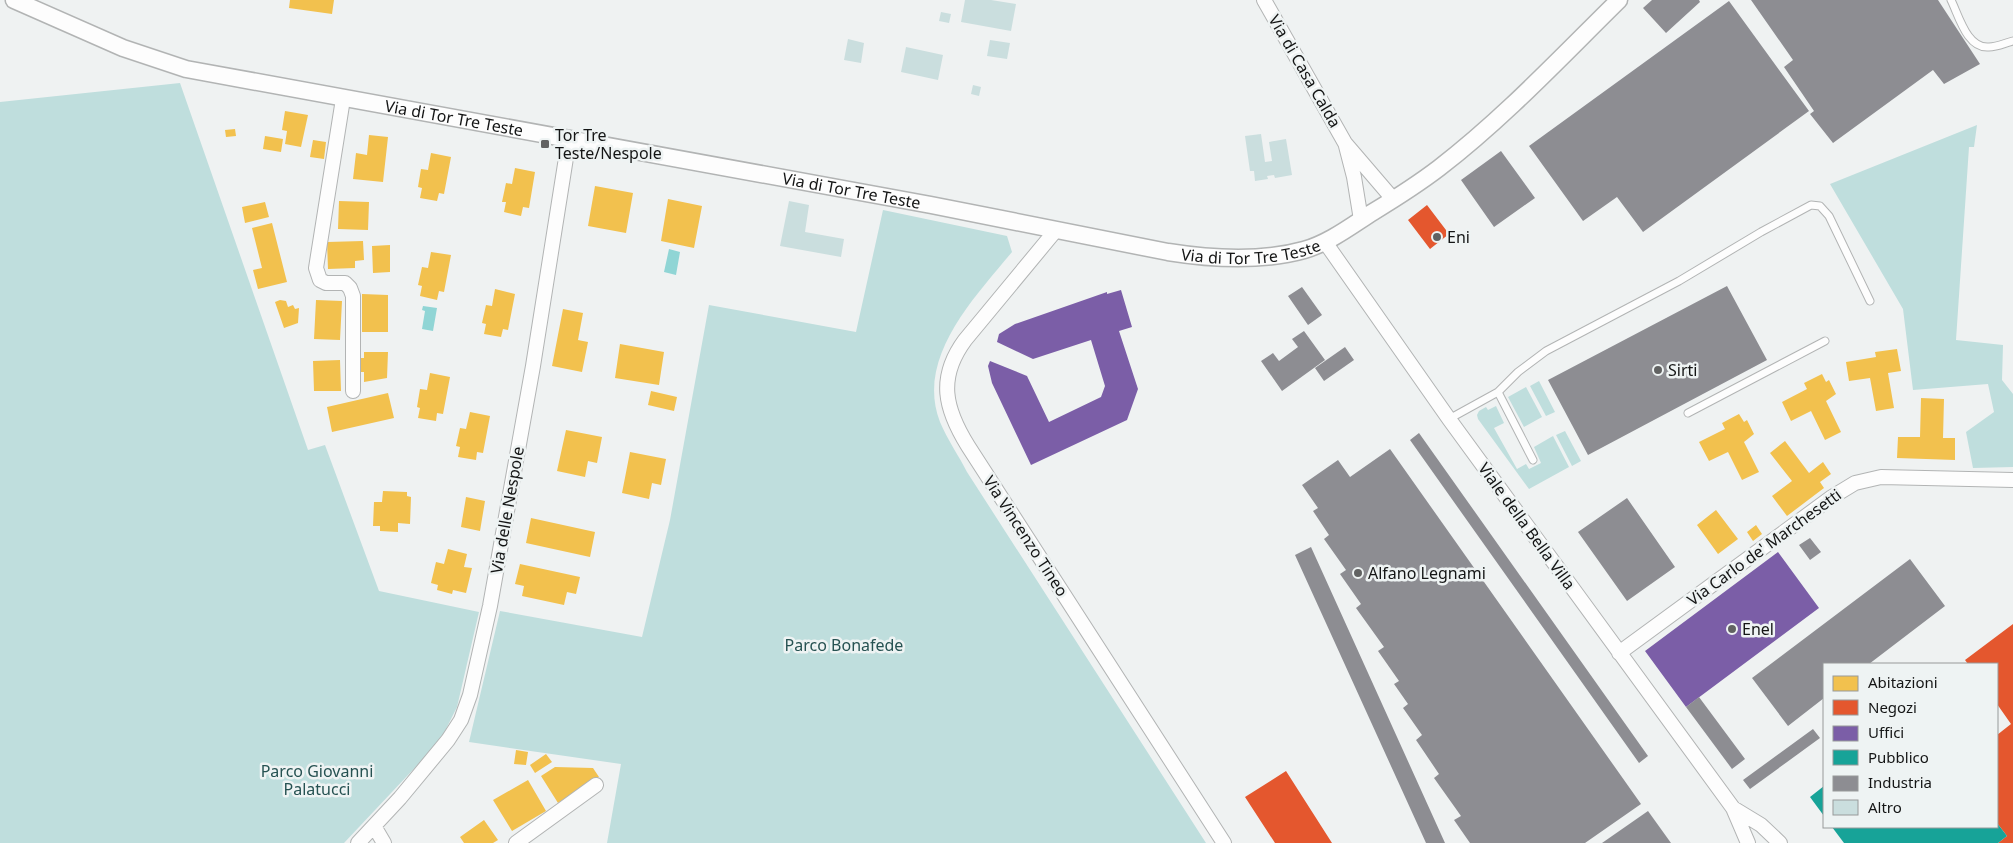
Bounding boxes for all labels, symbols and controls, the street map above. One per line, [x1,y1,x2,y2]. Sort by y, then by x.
street label: Via di Casa Calda [1264,11,1346,131]
street label: Via di Tor Tre Teste [383,95,525,141]
place label: Tor Tre Teste/Nespole [555,124,662,164]
marker: Tor Tre Teste/Nespole [539,138,551,150]
street label: Via di Tor Tre Teste [781,167,922,214]
place label: Eni [1447,226,1470,248]
marker: Eni [1431,231,1443,243]
street label: Via di Tor Tre Teste [1180,234,1324,269]
place label: Sirti [1668,359,1697,381]
marker: Sirti [1652,364,1664,376]
street label: Via delle Nespole [485,445,529,575]
street label: Viale della Bella Villa [1473,458,1581,594]
street label: Via Vincenzo Tineo [979,471,1073,601]
street label: Via Carlo de' Marchesetti [1682,484,1846,610]
place label: Alfano Legnami [1368,562,1486,584]
marker: Alfano Legnami [1352,567,1364,579]
place label: Enel [1742,618,1774,640]
marker: Enel [1726,623,1738,635]
park label: Parco Bonafede [785,634,903,656]
legend [1823,663,1998,828]
text: Abitazioni [1868,672,1938,692]
text: Negozi [1868,697,1917,717]
text: Uffici [1868,722,1904,742]
text: Pubblico [1868,747,1929,767]
park label: Parco Giovanni Palatucci [261,760,373,800]
text: Industria [1868,772,1932,792]
text: Altro [1868,797,1902,817]

